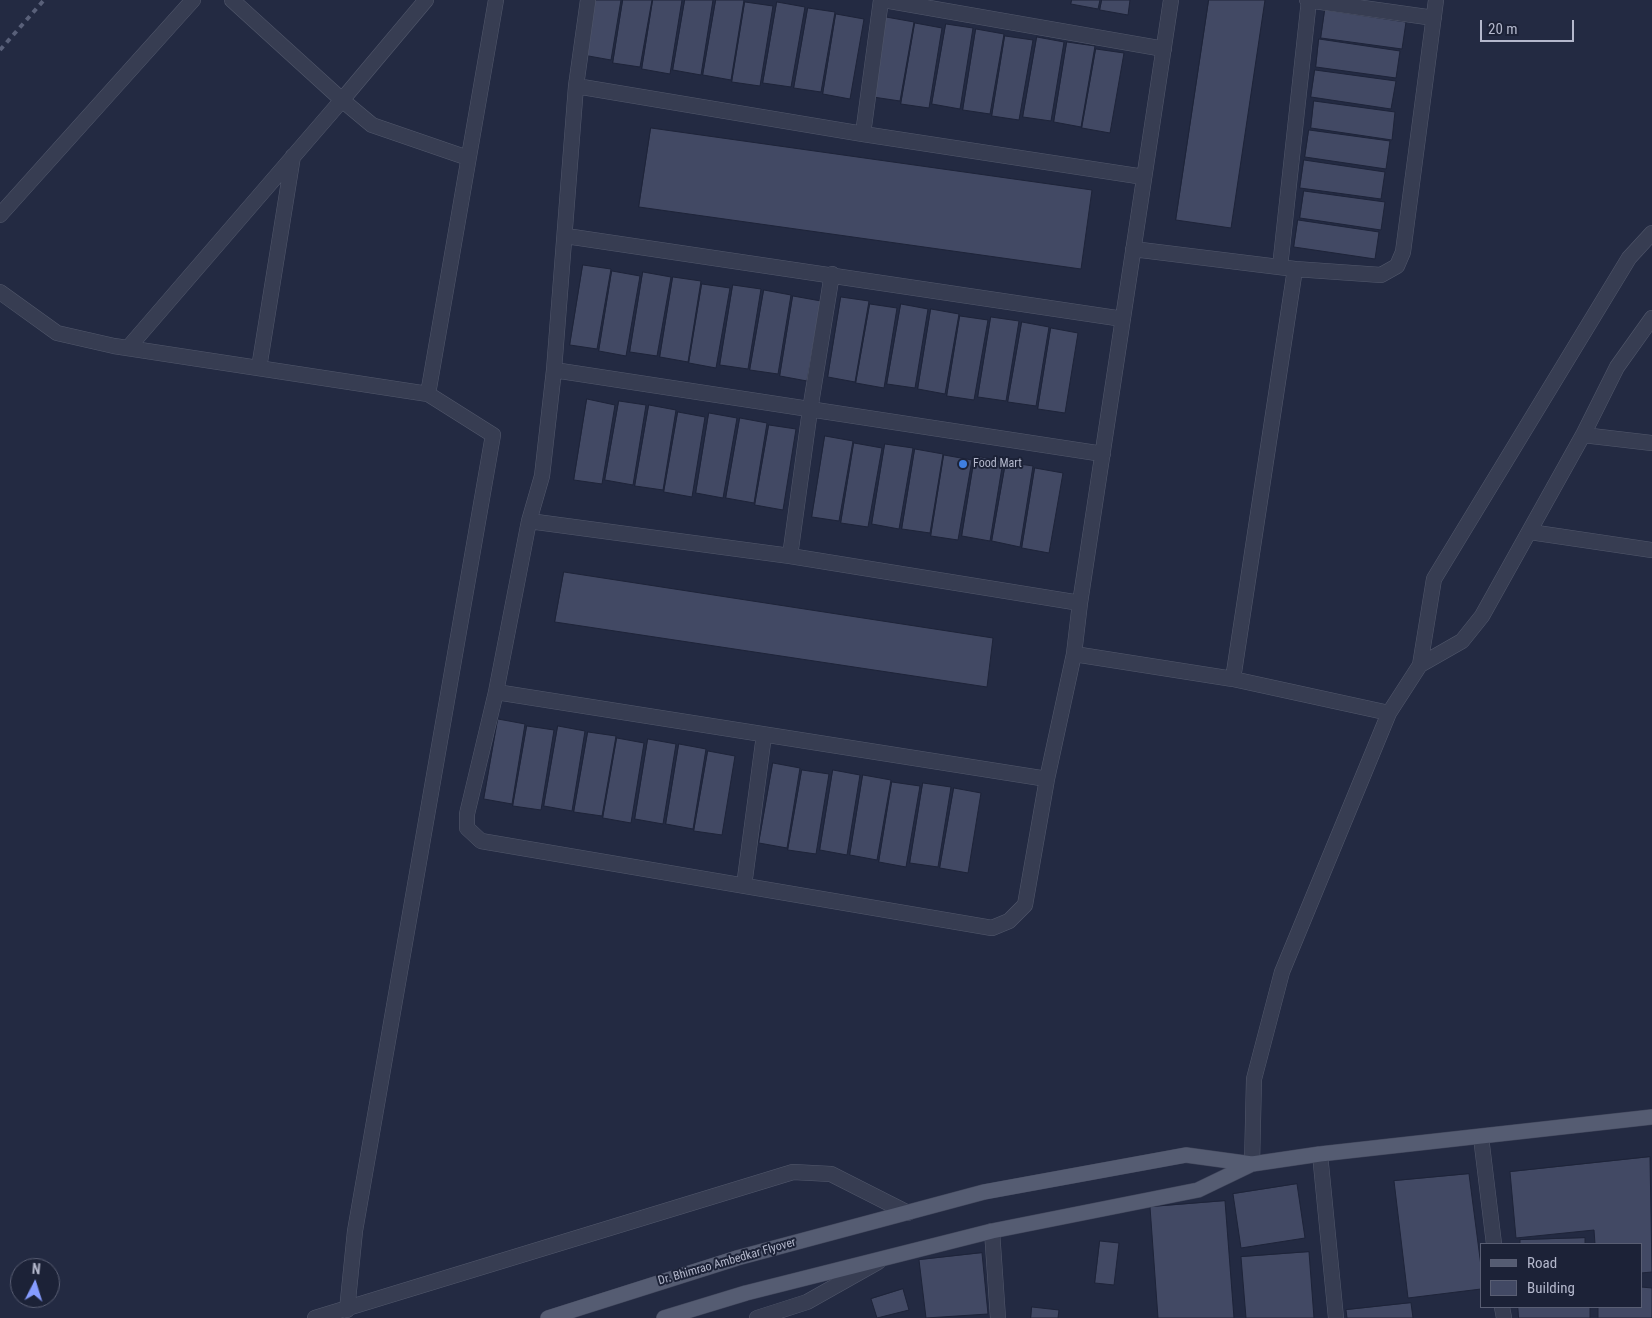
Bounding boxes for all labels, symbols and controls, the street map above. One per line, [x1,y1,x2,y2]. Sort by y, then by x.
scale bar [1482,10,1576,42]
text: 20 m [1488,20,1518,38]
place label: Food Mart [973,457,1022,471]
marker: Food Mart [957,458,969,470]
street label: Dr. Bhimrao Ambedkar Flyover [657,1235,797,1289]
legend [1480,1243,1642,1308]
text: Road [1527,1254,1557,1272]
north arrow [10,1258,60,1308]
text: N [31,1261,41,1277]
text: Building [1527,1279,1575,1297]

